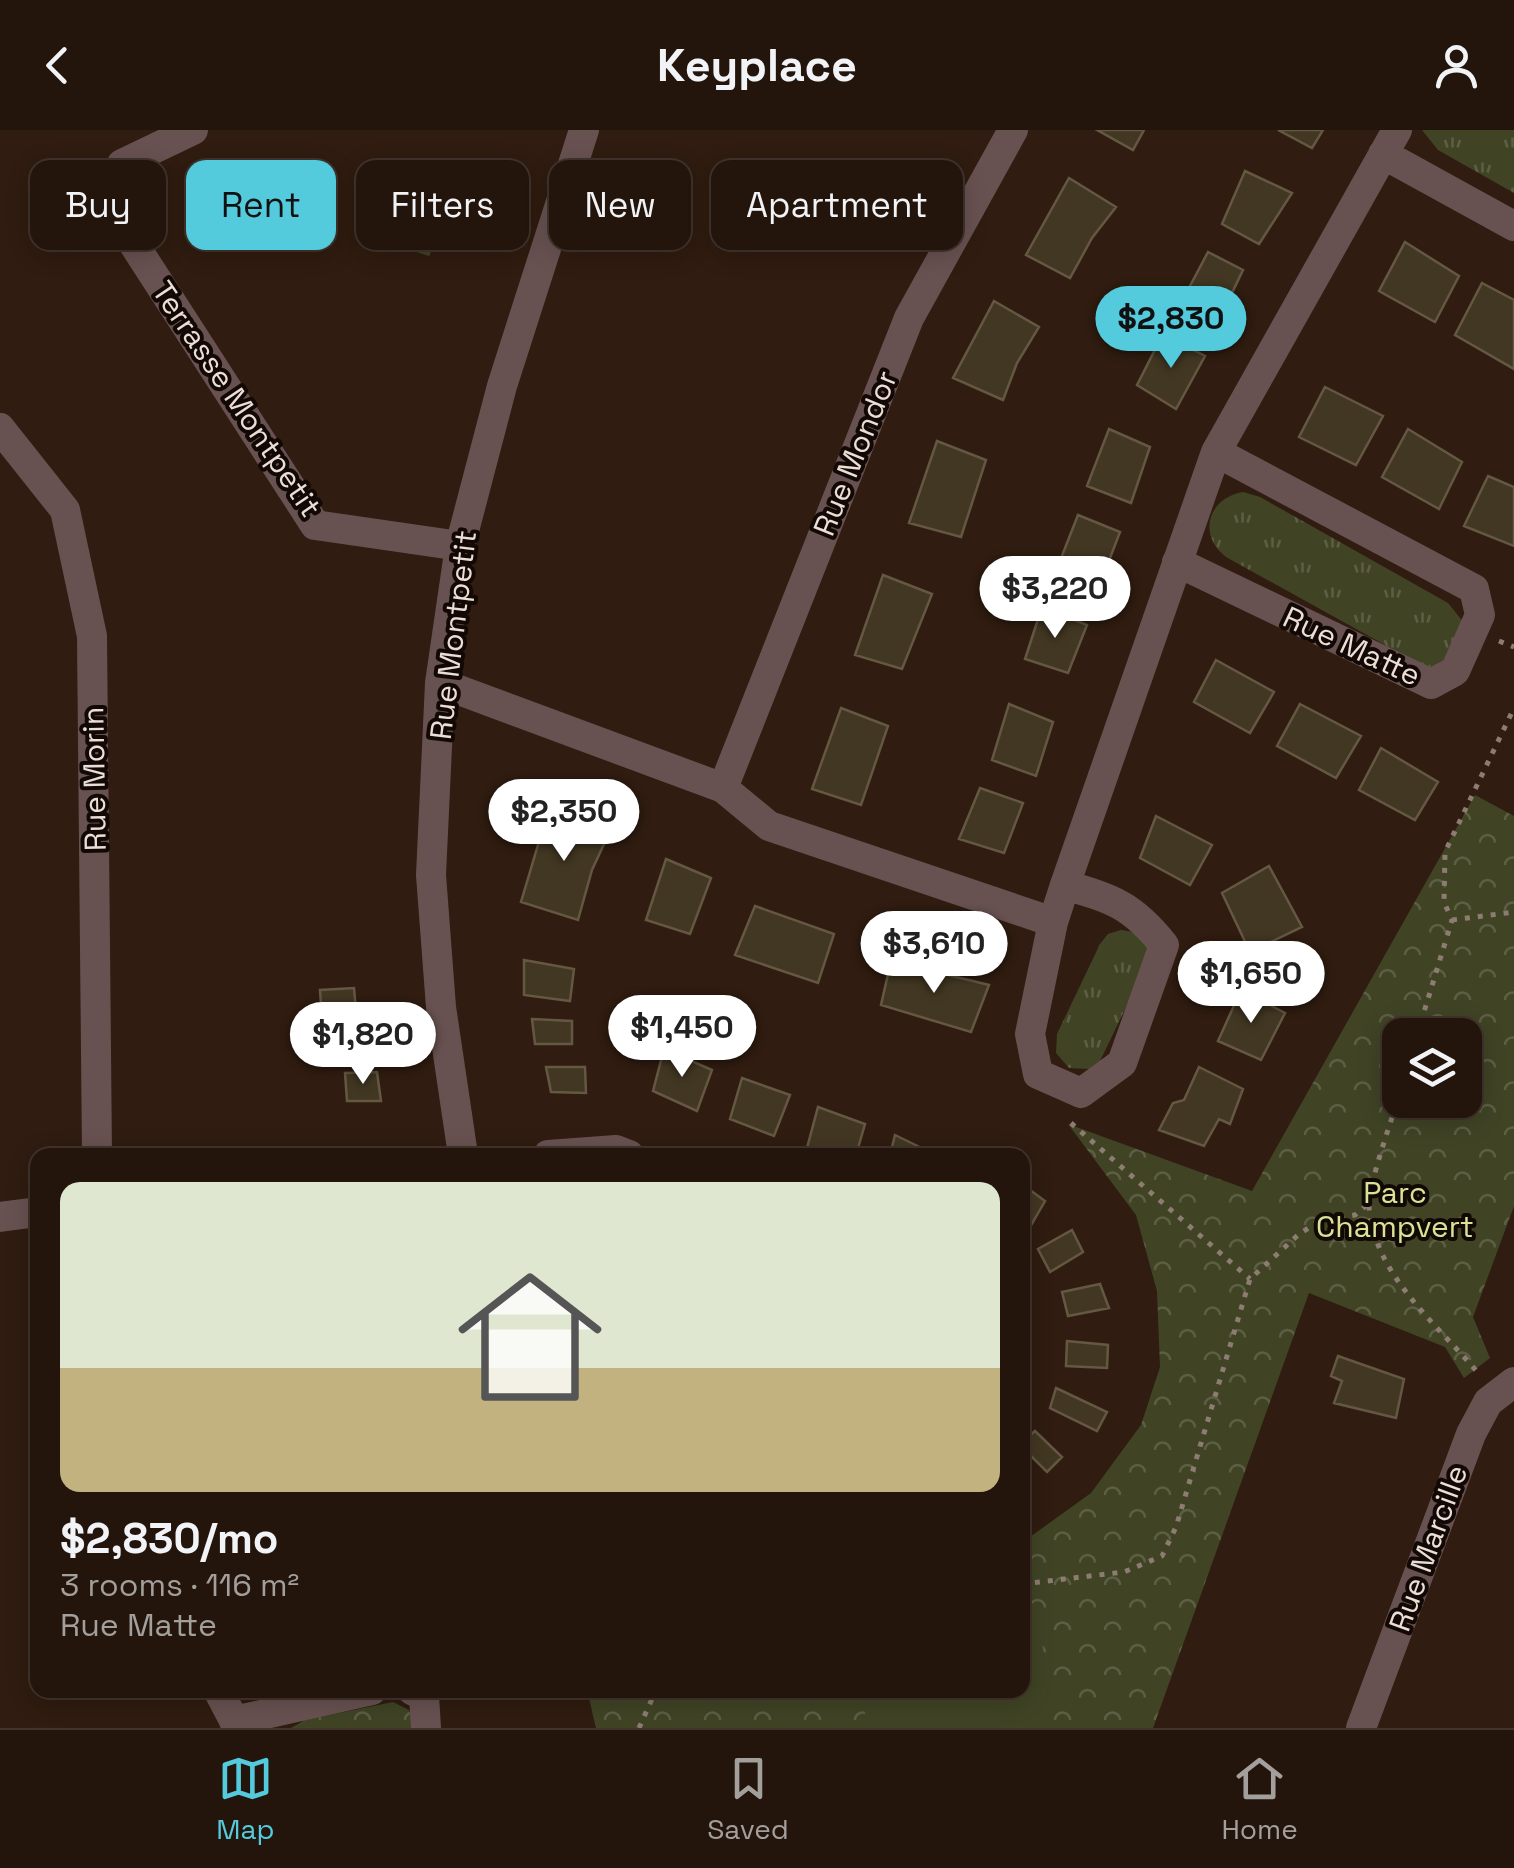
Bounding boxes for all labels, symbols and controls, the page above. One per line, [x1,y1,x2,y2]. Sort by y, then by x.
text: Keyplace [657,37,857,94]
icon: back [30,38,85,93]
icon: person [1429,38,1484,93]
chip: Buy [30,160,166,250]
chip: Rent [186,160,336,250]
chip: Filters [356,160,529,250]
chip: New [549,160,691,250]
chip: Apartment [711,160,963,250]
street label: Terrasse Montpetit [144,274,330,524]
pin: $2,830 [1090,286,1252,371]
text: $2,830 [1117,298,1225,338]
street label: Rue Mondor [804,365,906,541]
street label: Rue Montpetit [421,528,485,742]
pin: $3,220 [974,556,1136,641]
text: $3,220 [1001,568,1109,608]
street label: Rue Matte [1277,597,1427,695]
street label: Rue Morin [73,707,115,851]
pin: $2,350 [483,779,645,864]
text: $2,350 [510,791,618,831]
pin: $3,610 [853,911,1015,996]
text: $3,610 [883,923,985,963]
pin: $1,650 [1170,941,1332,1026]
text: $1,650 [1200,953,1302,993]
pin: $1,450 [601,995,763,1080]
pin: $1,820 [282,1002,444,1087]
text: $1,450 [630,1007,734,1047]
text: $1,820 [312,1014,414,1054]
map controls [1382,1018,1482,1118]
button: layers [1382,1018,1482,1118]
park label: Parc Champvert [1316,1173,1474,1246]
icon: home [440,1247,620,1427]
street label: Rue Marcille [1380,1459,1476,1637]
text: $2,830/mo [60,1512,279,1565]
text: 3 rooms · 116 m² [60,1565,299,1605]
text: Rue Matte [60,1605,217,1645]
tab: Map [216,1751,275,1847]
tab: Saved [707,1751,789,1847]
tab: Home [1221,1751,1298,1847]

